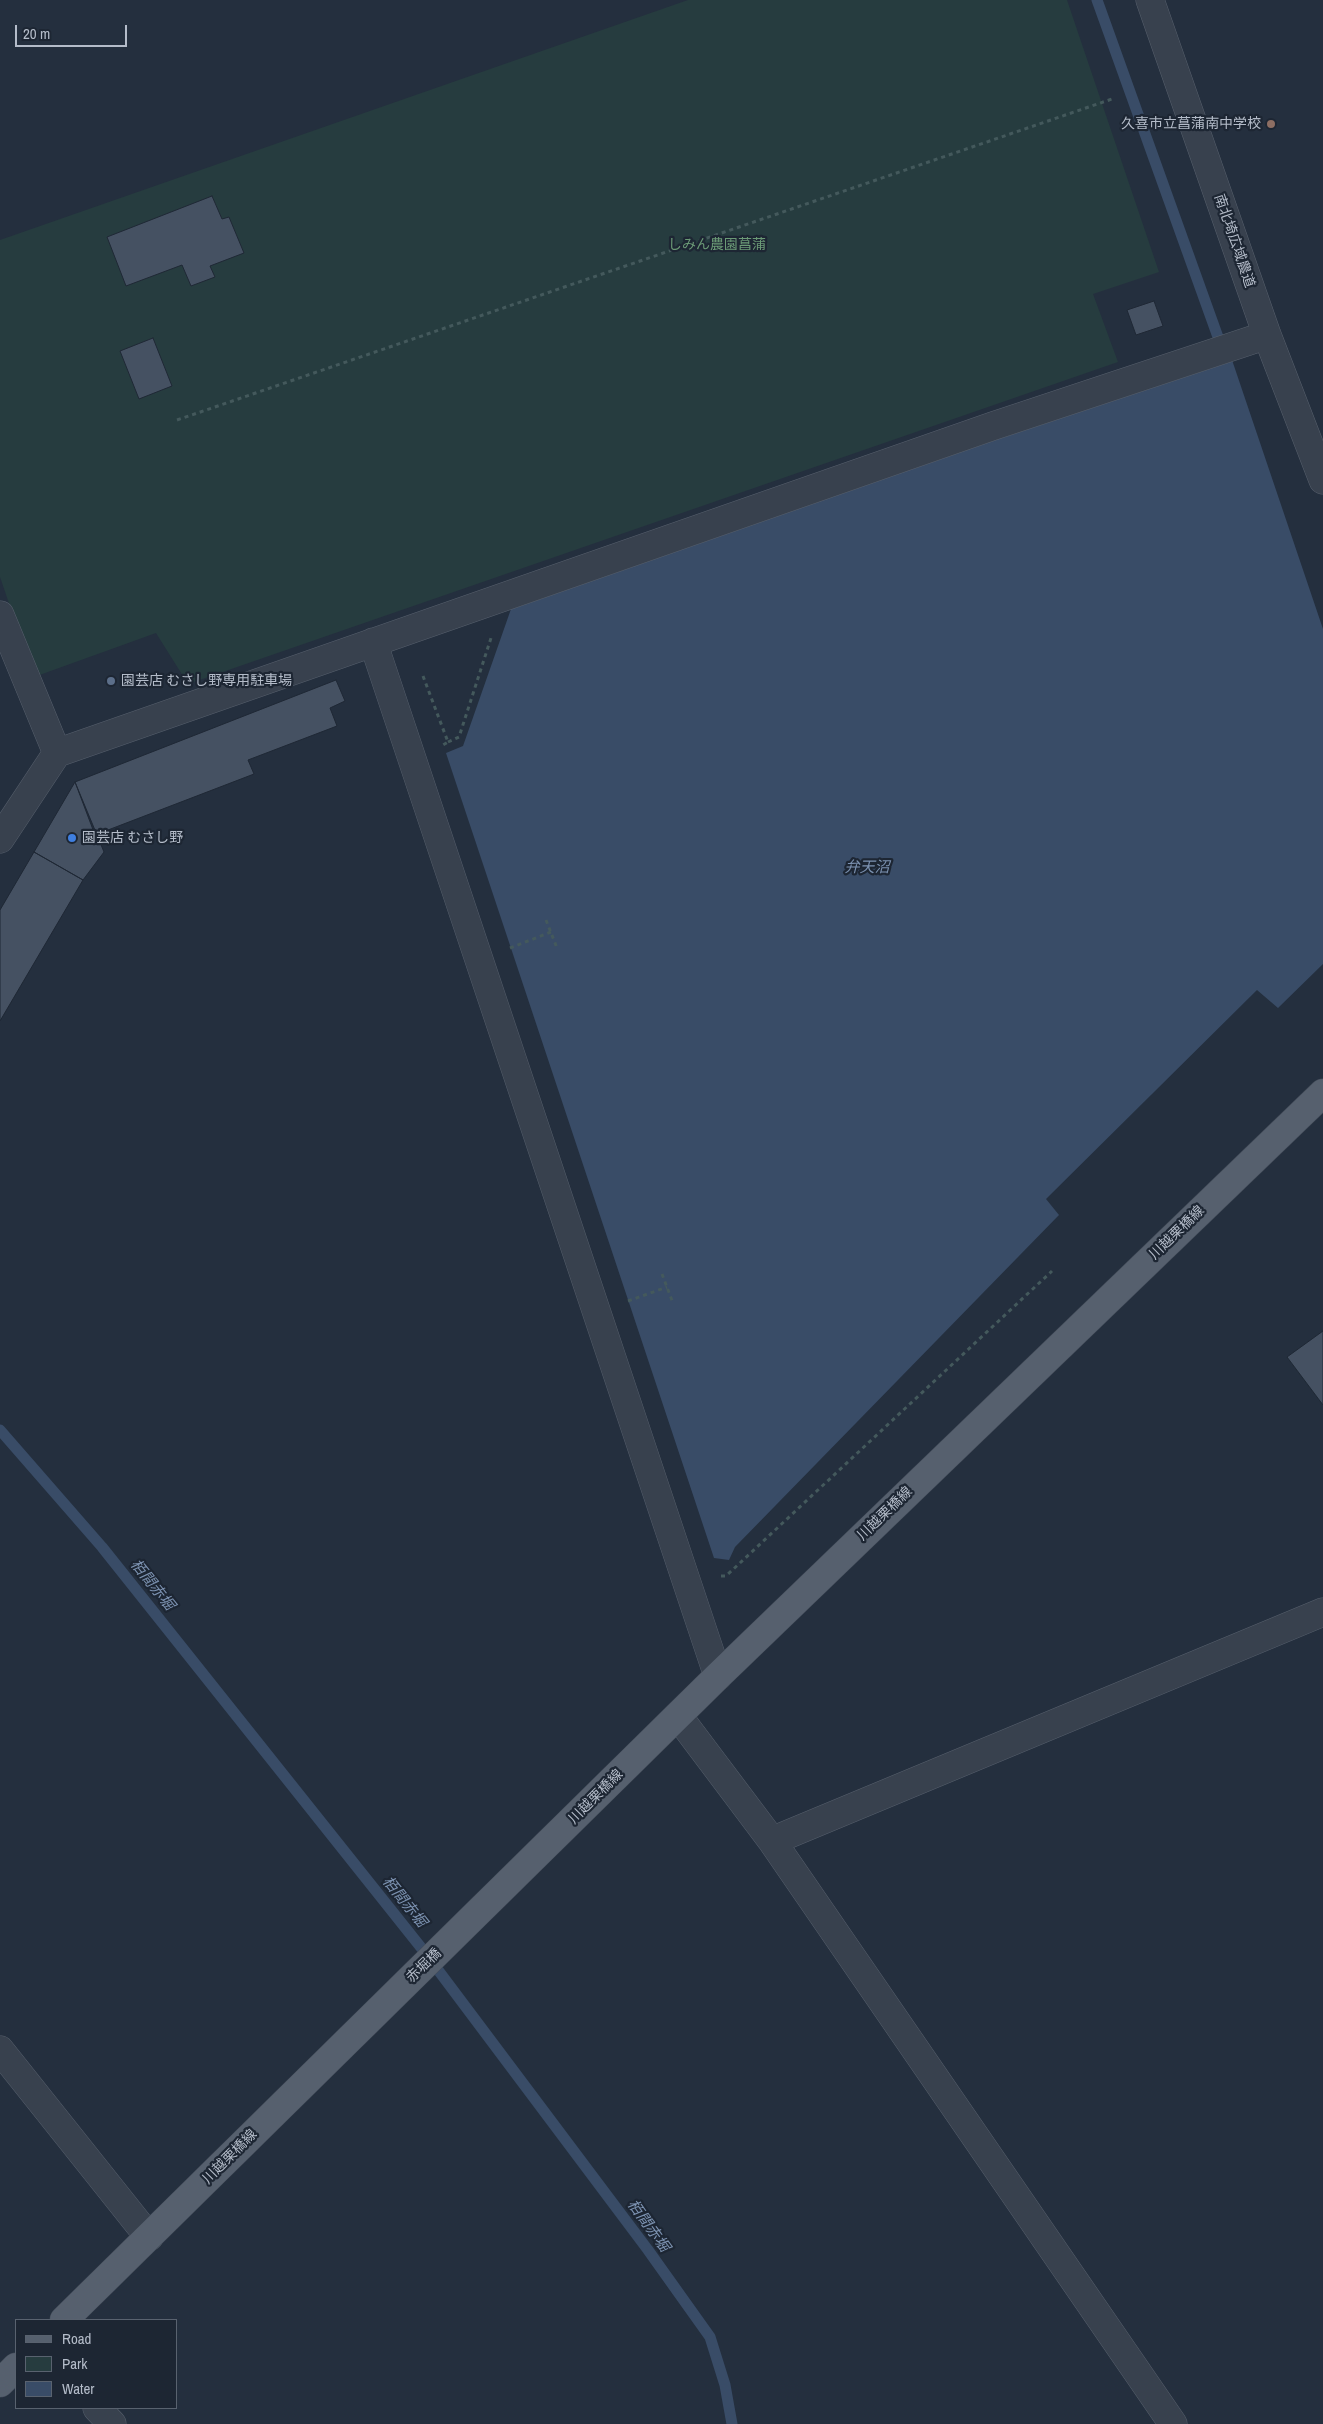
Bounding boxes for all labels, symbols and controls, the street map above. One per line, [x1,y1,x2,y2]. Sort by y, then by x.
scale bar [18,15,130,47]
text: 20 m [23,23,50,44]
place label: 久喜市立菖蒲南中学校 [1121,116,1261,132]
marker: 久喜市立菖蒲南中学校 [1265,118,1277,130]
street label: 南北埼広域農道 [1210,192,1258,290]
park label: しみん農園菖蒲 [668,237,766,253]
place label: 園芸店 むさし野専用駐車場 [121,673,292,689]
marker: 園芸店 むさし野専用駐車場 [105,675,117,687]
place label: 園芸店 むさし野 [82,830,183,846]
marker: 園芸店 むさし野 [66,832,78,844]
water label: 弁天沼 [845,859,889,877]
street label: 川越栗橋線 [1146,1203,1208,1263]
street label: 川越栗橋線 [854,1484,916,1544]
water label: 栢間赤堀 [126,1556,178,1614]
street label: 川越栗橋線 [565,1766,627,1828]
water label: 栢間赤堀 [378,1873,430,1931]
street label: 赤堀橋 [403,1945,445,1987]
street label: 川越栗橋線 [199,2126,261,2188]
water label: 栢間赤堀 [623,2196,673,2256]
legend [15,2319,178,2409]
text: Road [62,2328,91,2349]
text: Park [62,2353,87,2374]
text: Water [62,2378,94,2399]

